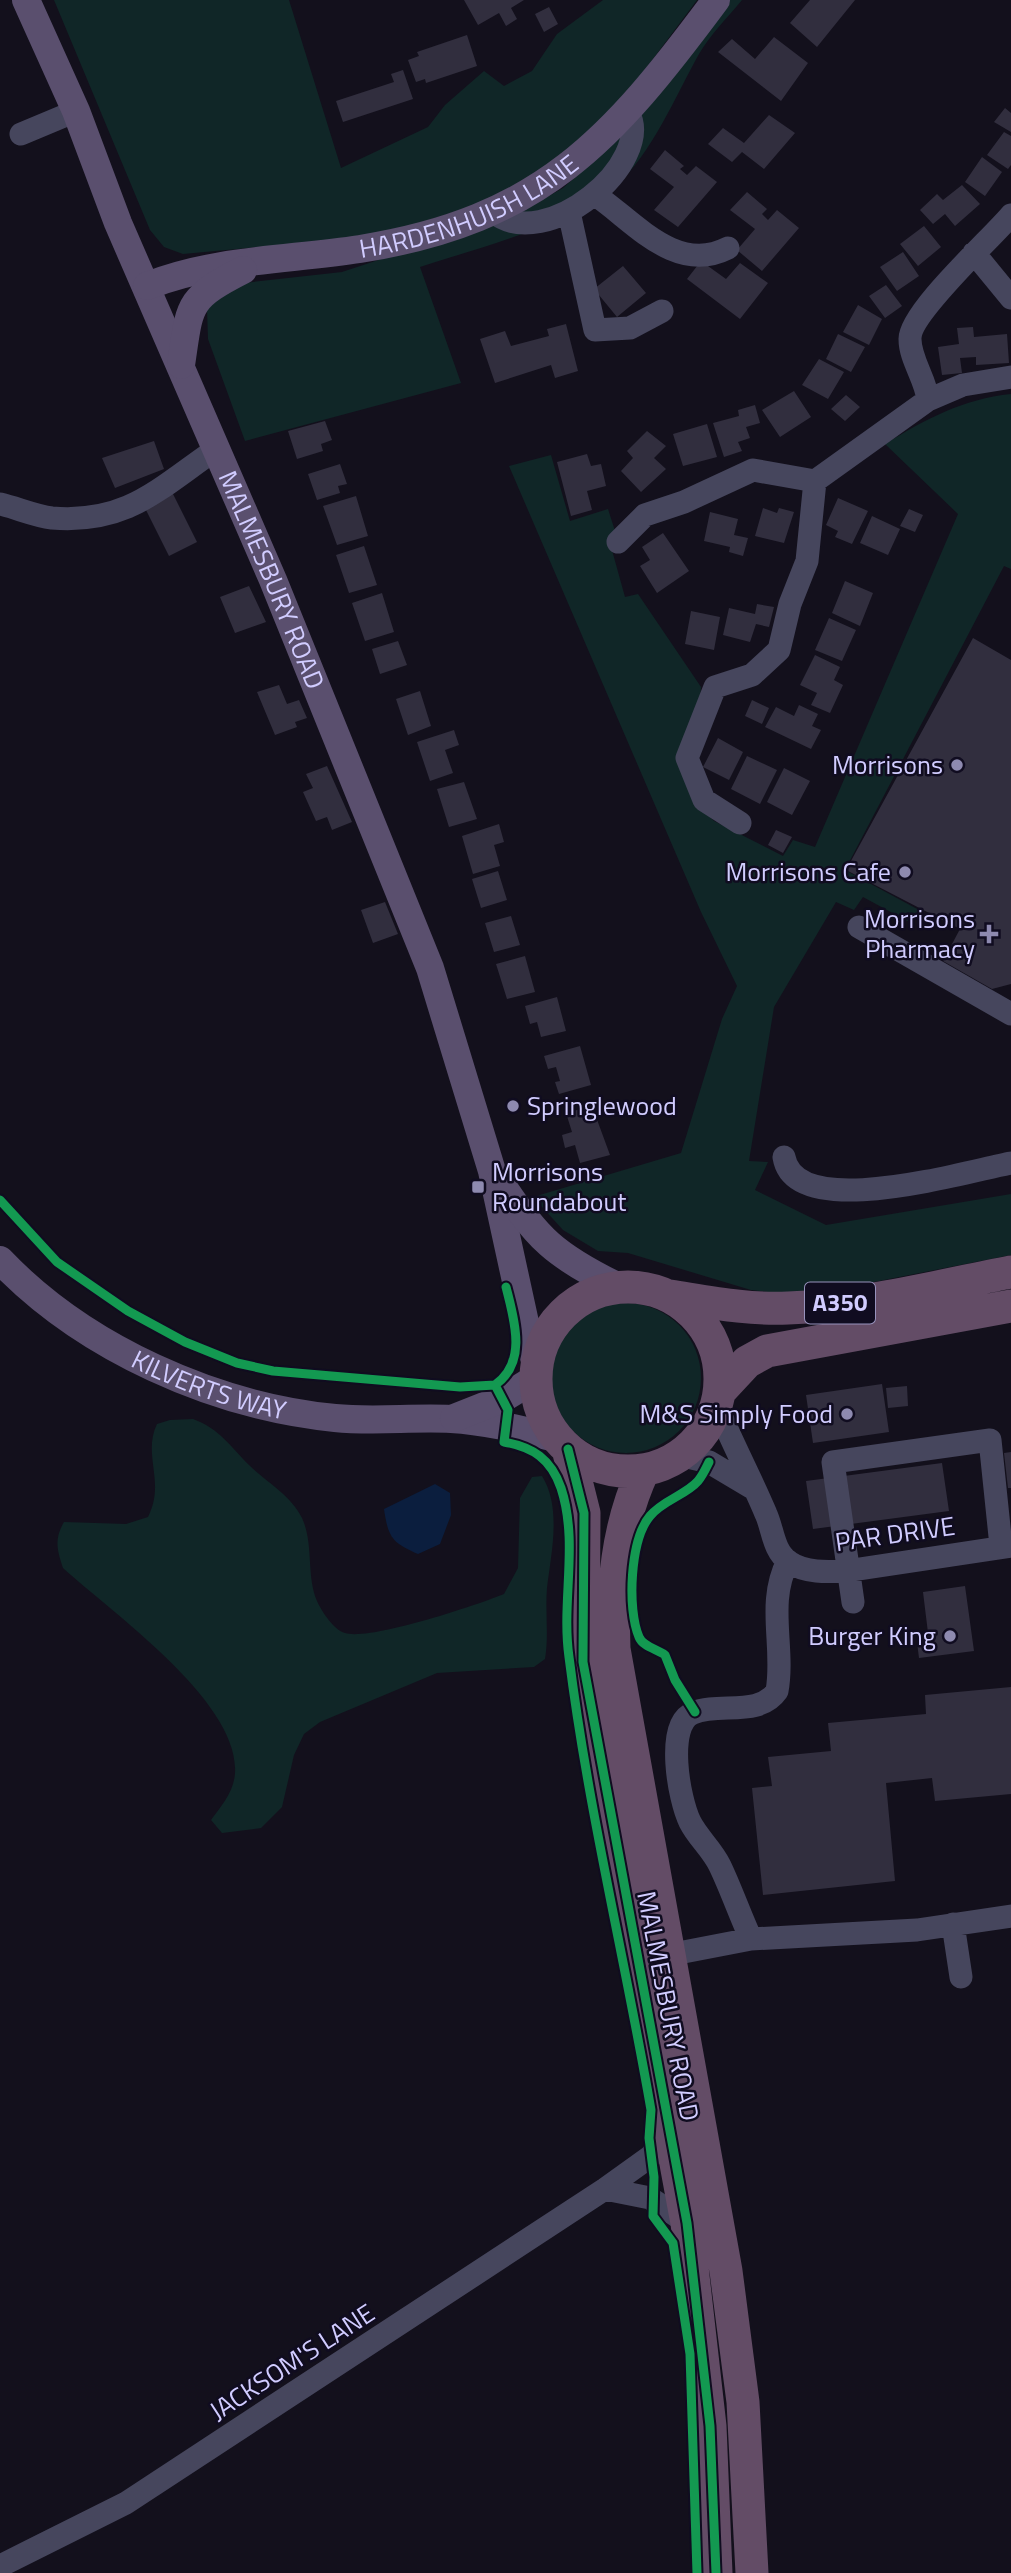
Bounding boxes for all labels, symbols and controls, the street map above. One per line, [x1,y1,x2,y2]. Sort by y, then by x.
street label: HARDENHUISH LANE [356,145,586,268]
street label: MALMESBURY ROAD [209,465,335,695]
place label: Morrisons [832,745,943,784]
marker: Morrisons [949,757,965,773]
place label: Morrisons Cafe [726,852,891,891]
marker: Morrisons Cafe [897,864,913,880]
place label: Morrisons Pharmacy [864,899,975,968]
marker: Morrisons Pharmacy [981,926,997,942]
place label: Springlewood [527,1086,677,1125]
marker: Springlewood [505,1098,521,1114]
place label: Morrisons Roundabout [492,1152,626,1221]
marker: Morrisons Roundabout [470,1179,486,1195]
road number: A350 [805,1282,875,1324]
street label: KILVERTS WAY [125,1340,290,1429]
place label: M&S Simply Food [640,1394,833,1433]
marker: M&S Simply Food [839,1406,855,1422]
street label: PAR DRIVE [833,1506,957,1561]
place label: Burger King [808,1616,936,1655]
marker: Burger King [942,1628,958,1644]
street label: MALMESBURY ROAD [627,1888,710,2124]
street label: JACKSOM'S LANE [201,2294,382,2430]

